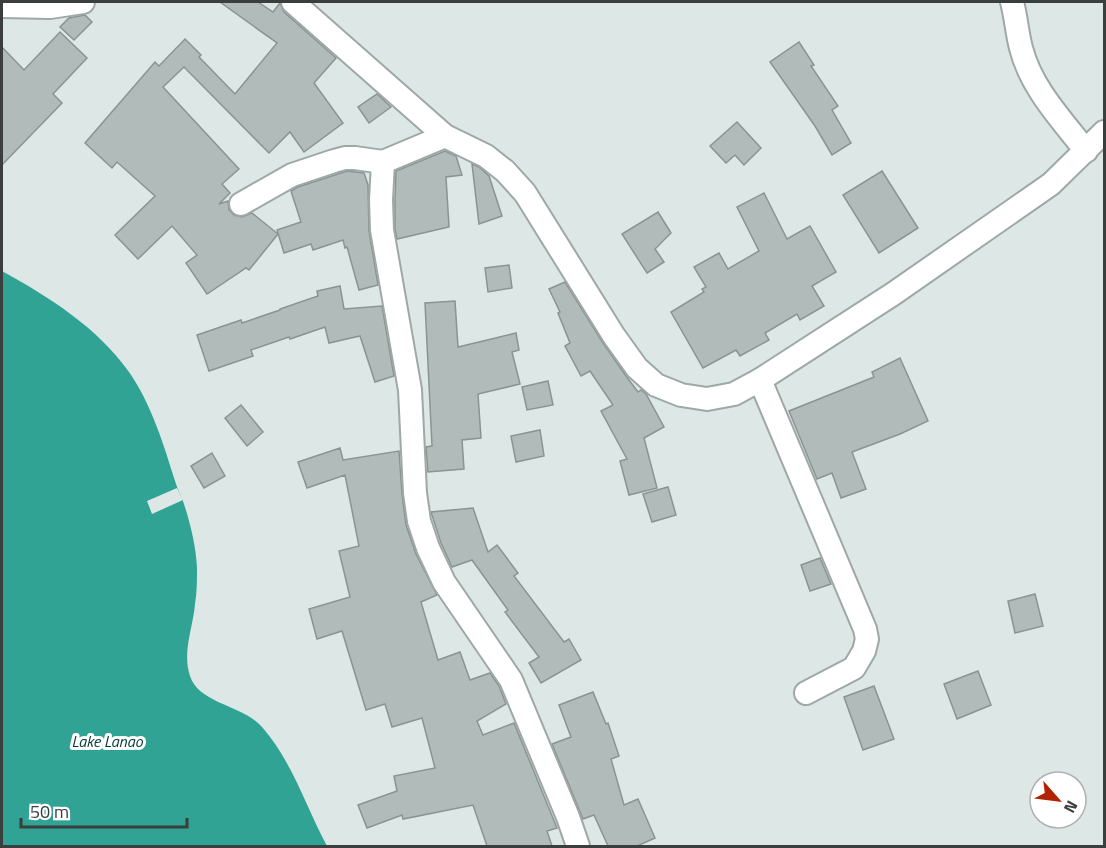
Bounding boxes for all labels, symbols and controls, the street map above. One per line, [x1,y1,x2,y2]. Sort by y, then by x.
water label: Lake Lanao [71,729,144,753]
north arrow [1028,770,1088,830]
scale bar [21,791,188,829]
text: N [1058,797,1084,818]
text: 50 m [30,798,69,825]

